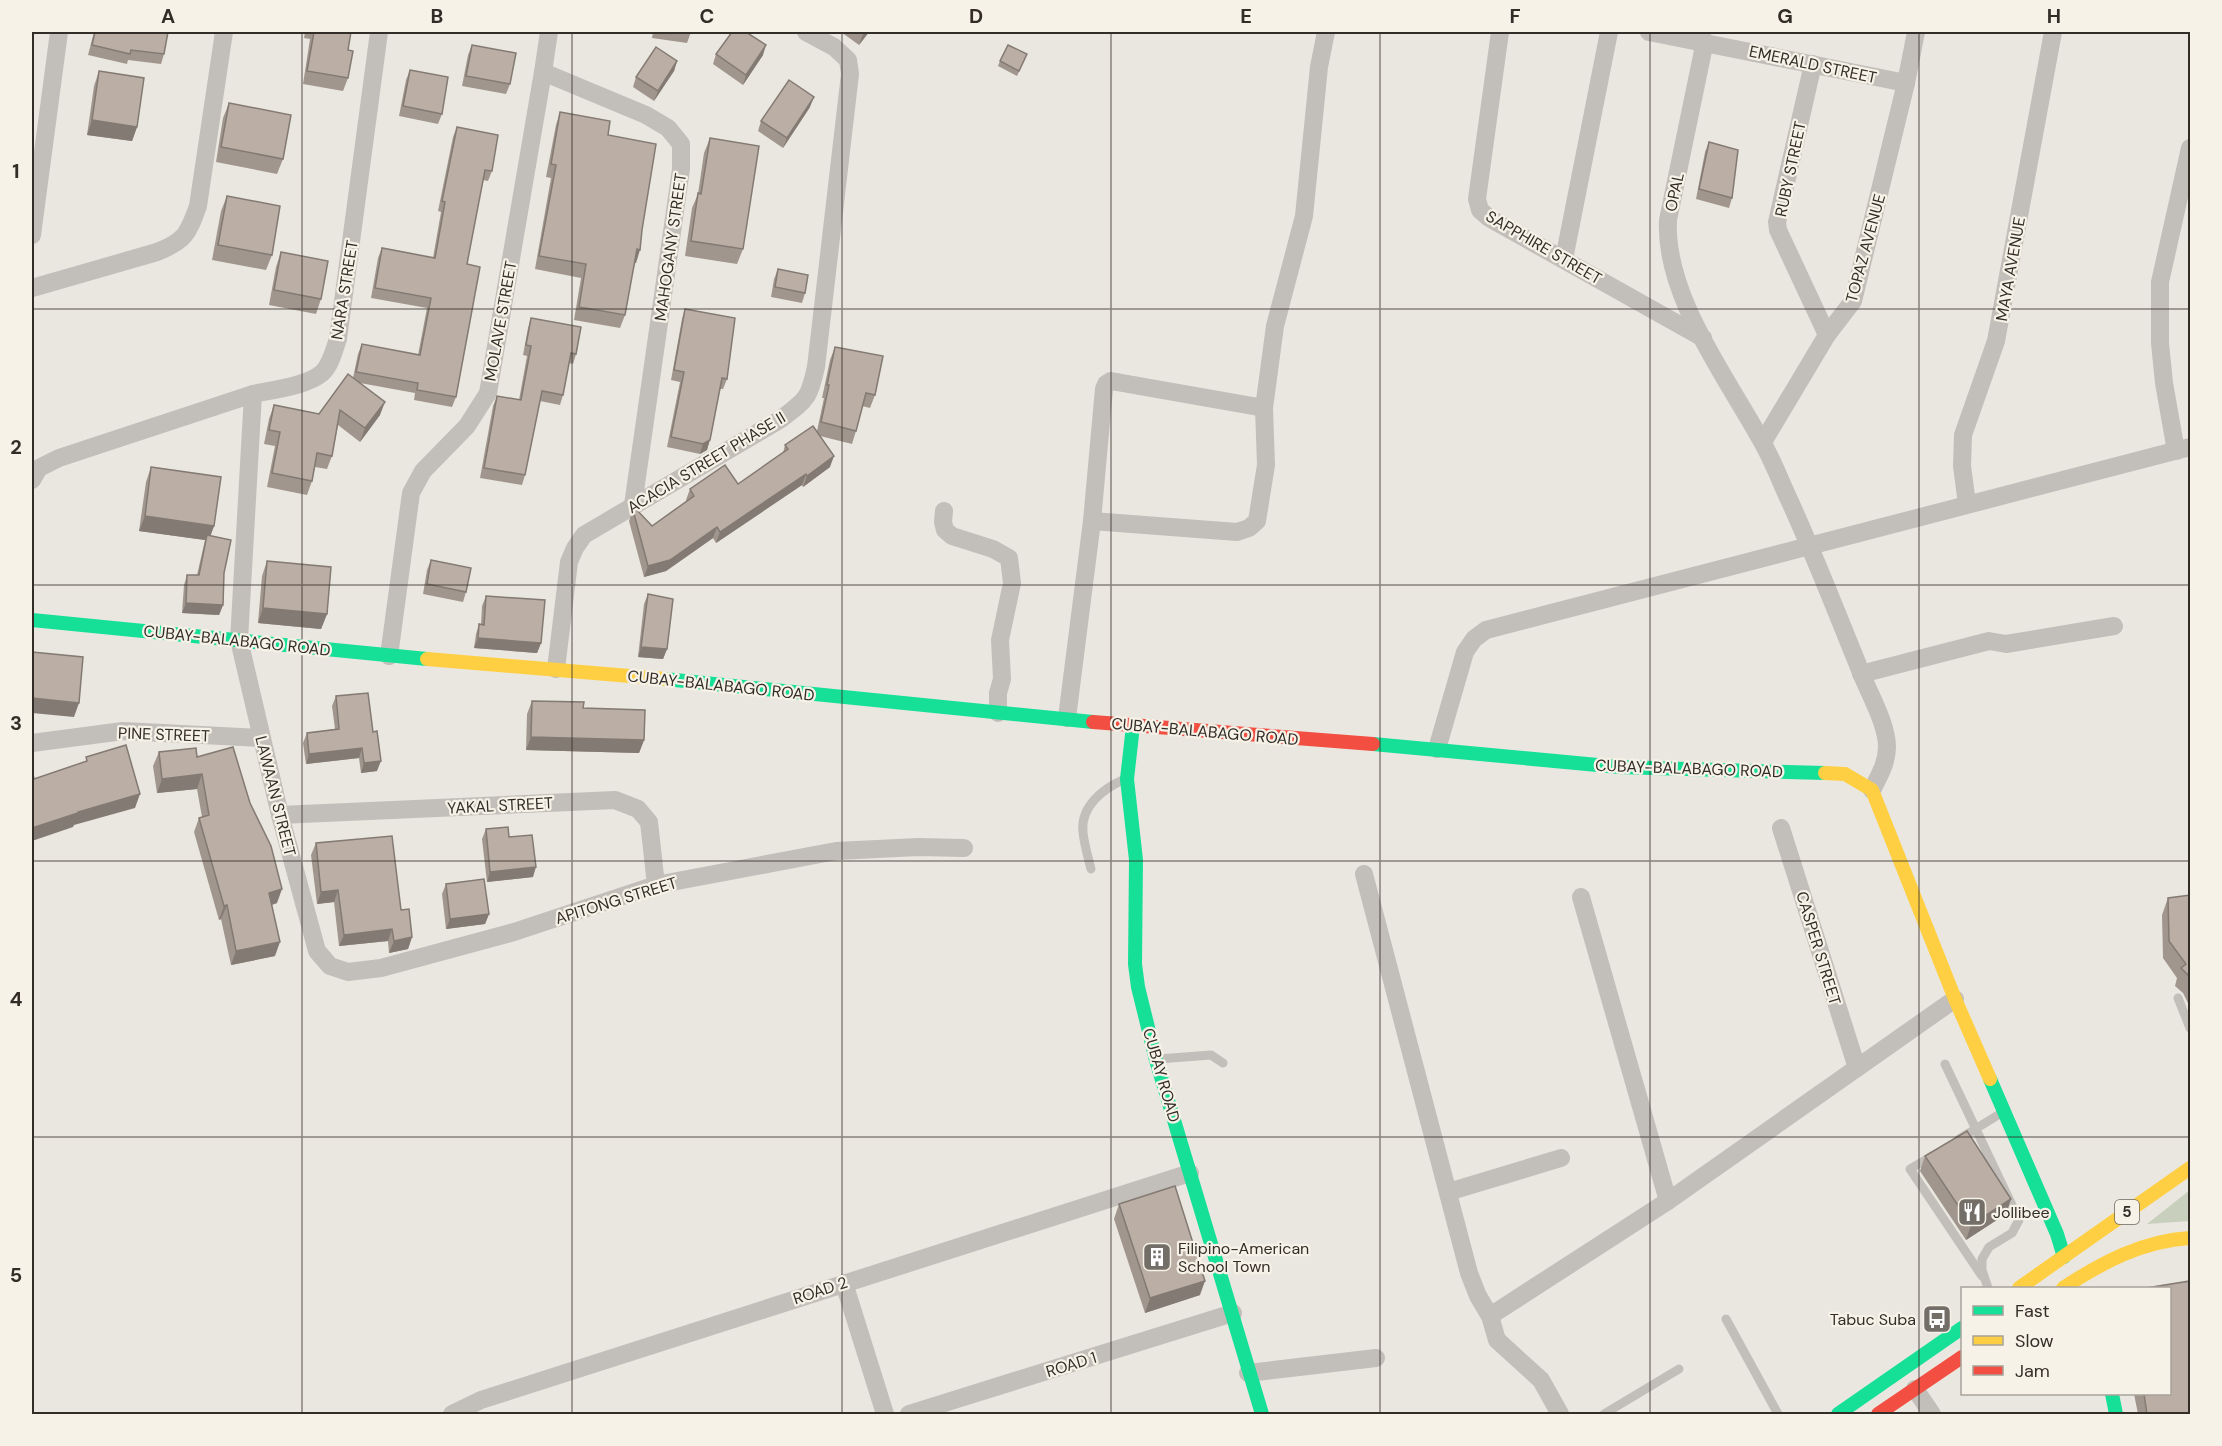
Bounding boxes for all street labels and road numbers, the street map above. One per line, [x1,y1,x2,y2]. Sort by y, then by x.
street label: EMERALD STREET [1747,41,1879,88]
street label: RUBY STREET [1770,119,1811,219]
street label: OPAL [1660,171,1689,214]
street label: MAHOGANY STREET [650,172,691,322]
street label: TOPAZ AVENUE [1841,192,1890,305]
street label: SAPPHIRE STREET [1482,206,1606,289]
street label: MAYA AVENUE [1991,215,2030,323]
street label: NARA STREET [326,239,363,341]
street label: MOLAVE STREET [480,259,521,383]
street label: ACACIA STREET PHASE II [623,407,789,518]
street label: CUBAY-BALABAGO ROAD [142,620,331,661]
street label: CUBAY-BALABAGO ROAD [626,665,815,706]
street label: CUBAY-BALABAGO ROAD [1110,713,1299,750]
street label: PINE STREET [118,722,210,747]
street label: LAWAAN STREET [250,734,301,859]
street label: CUBAY-BALABAGO ROAD [1595,755,1783,782]
street label: YAKAL STREET [447,792,553,819]
street label: APITONG STREET [553,872,680,929]
street label: CASPER STREET [1791,889,1846,1008]
street label: CUBAY ROAD [1138,1026,1185,1125]
road number: 5 [2115,1200,2139,1224]
street label: ROAD 2 [790,1272,850,1309]
street label: ROAD 1 [1043,1347,1099,1382]

